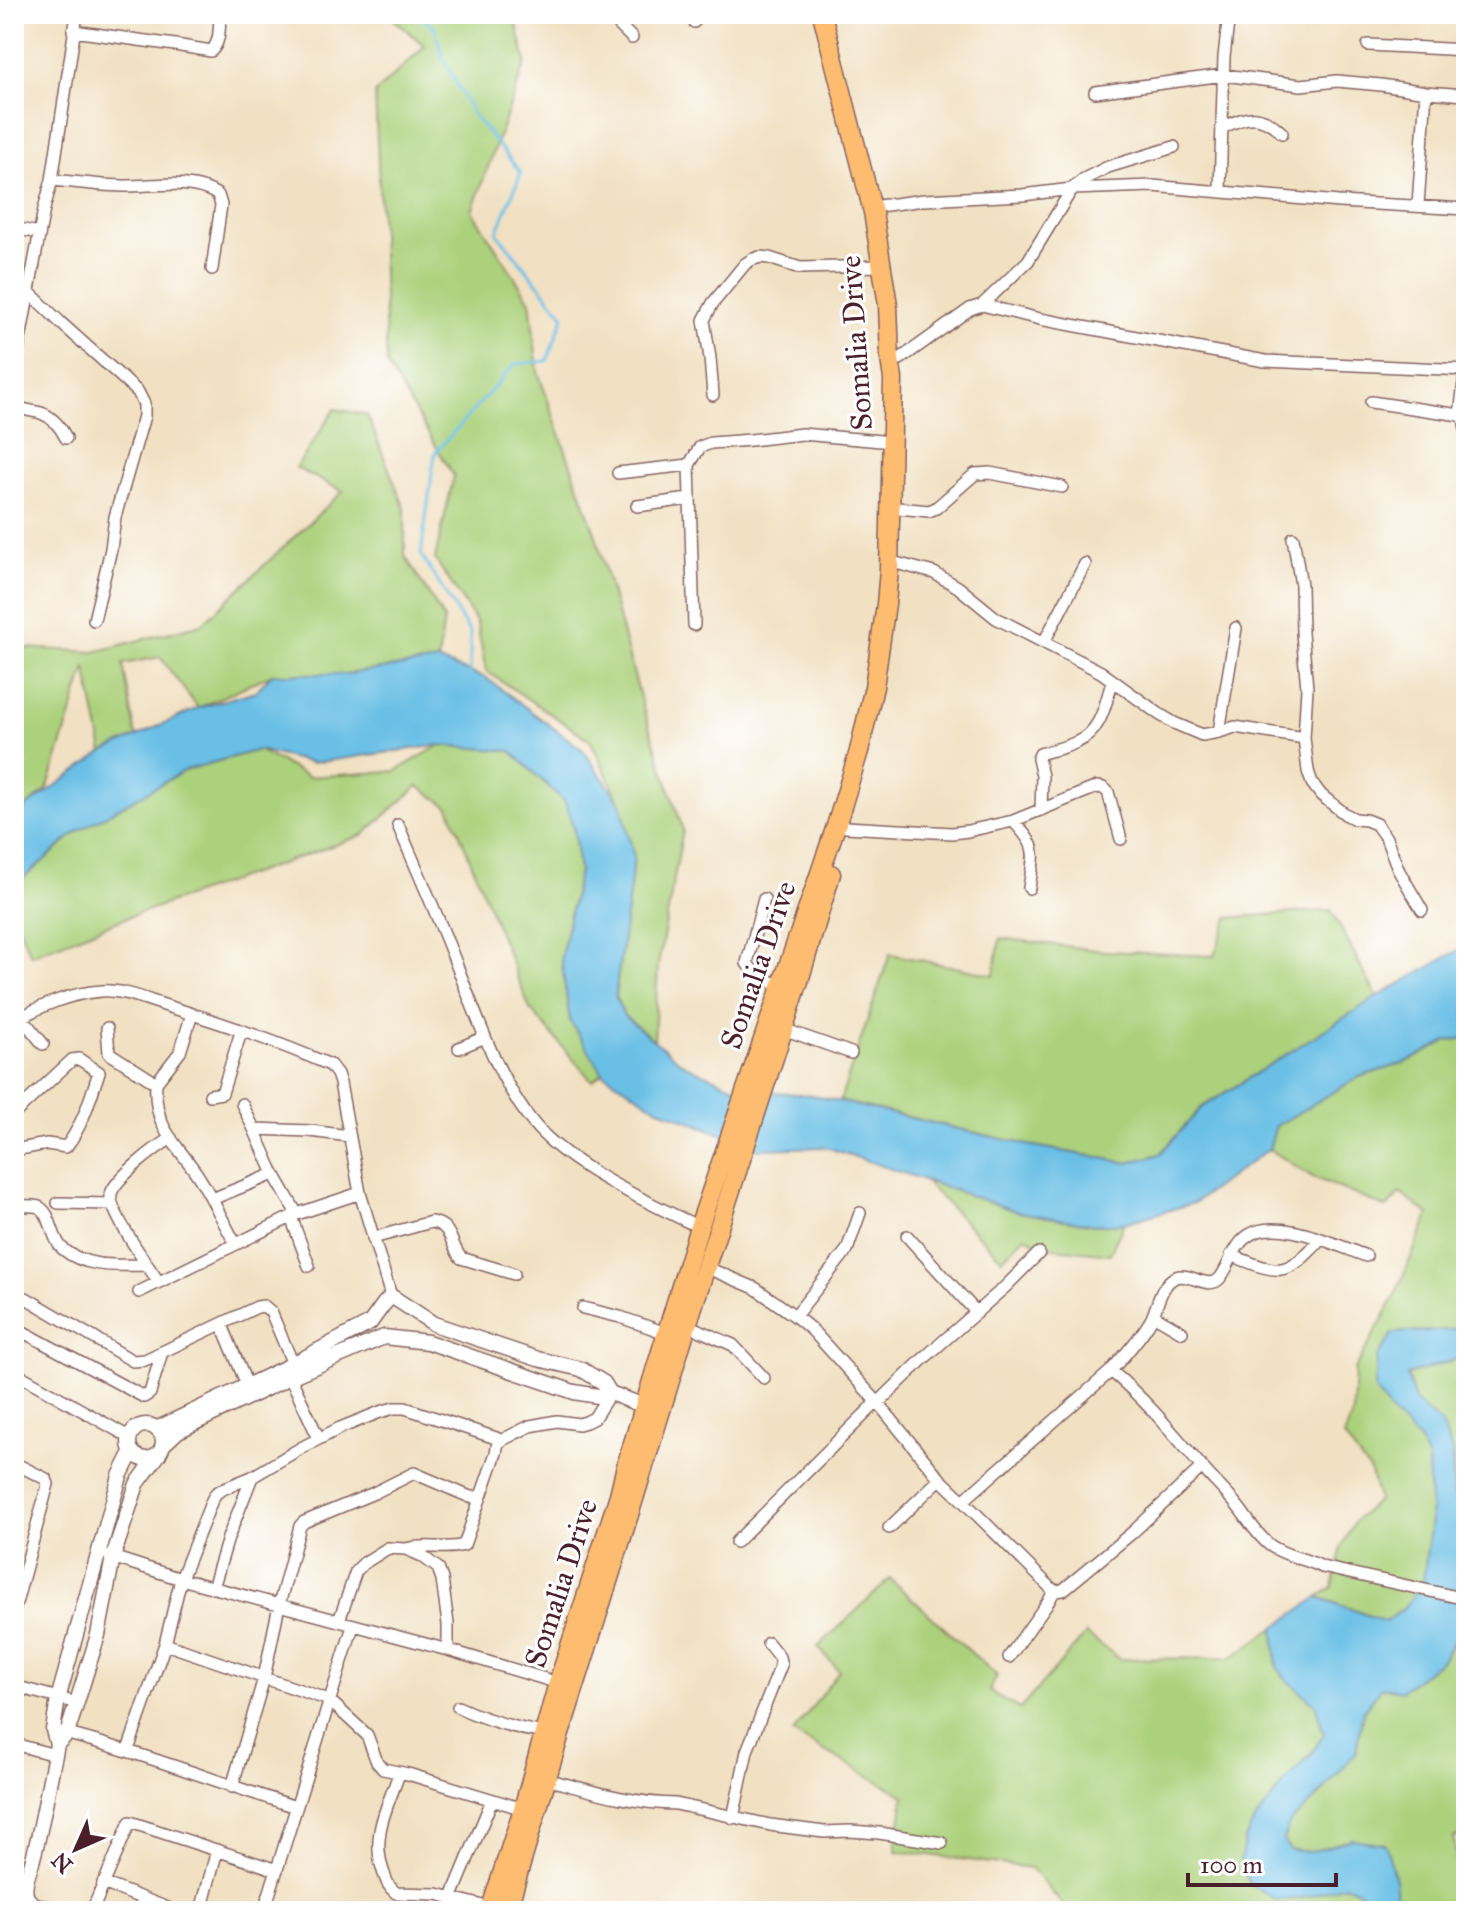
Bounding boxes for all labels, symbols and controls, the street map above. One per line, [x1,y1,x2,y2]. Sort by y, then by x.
street label: Somalia Drive [832,254,880,432]
street label: Somalia Drive [712,876,804,1054]
street label: Somalia Drive [517,1494,605,1672]
north arrow [36,1809,116,1889]
scale bar [1188,1837,1336,1887]
text: N [46,1846,78,1879]
text: 100 m [1200,1850,1263,1880]

